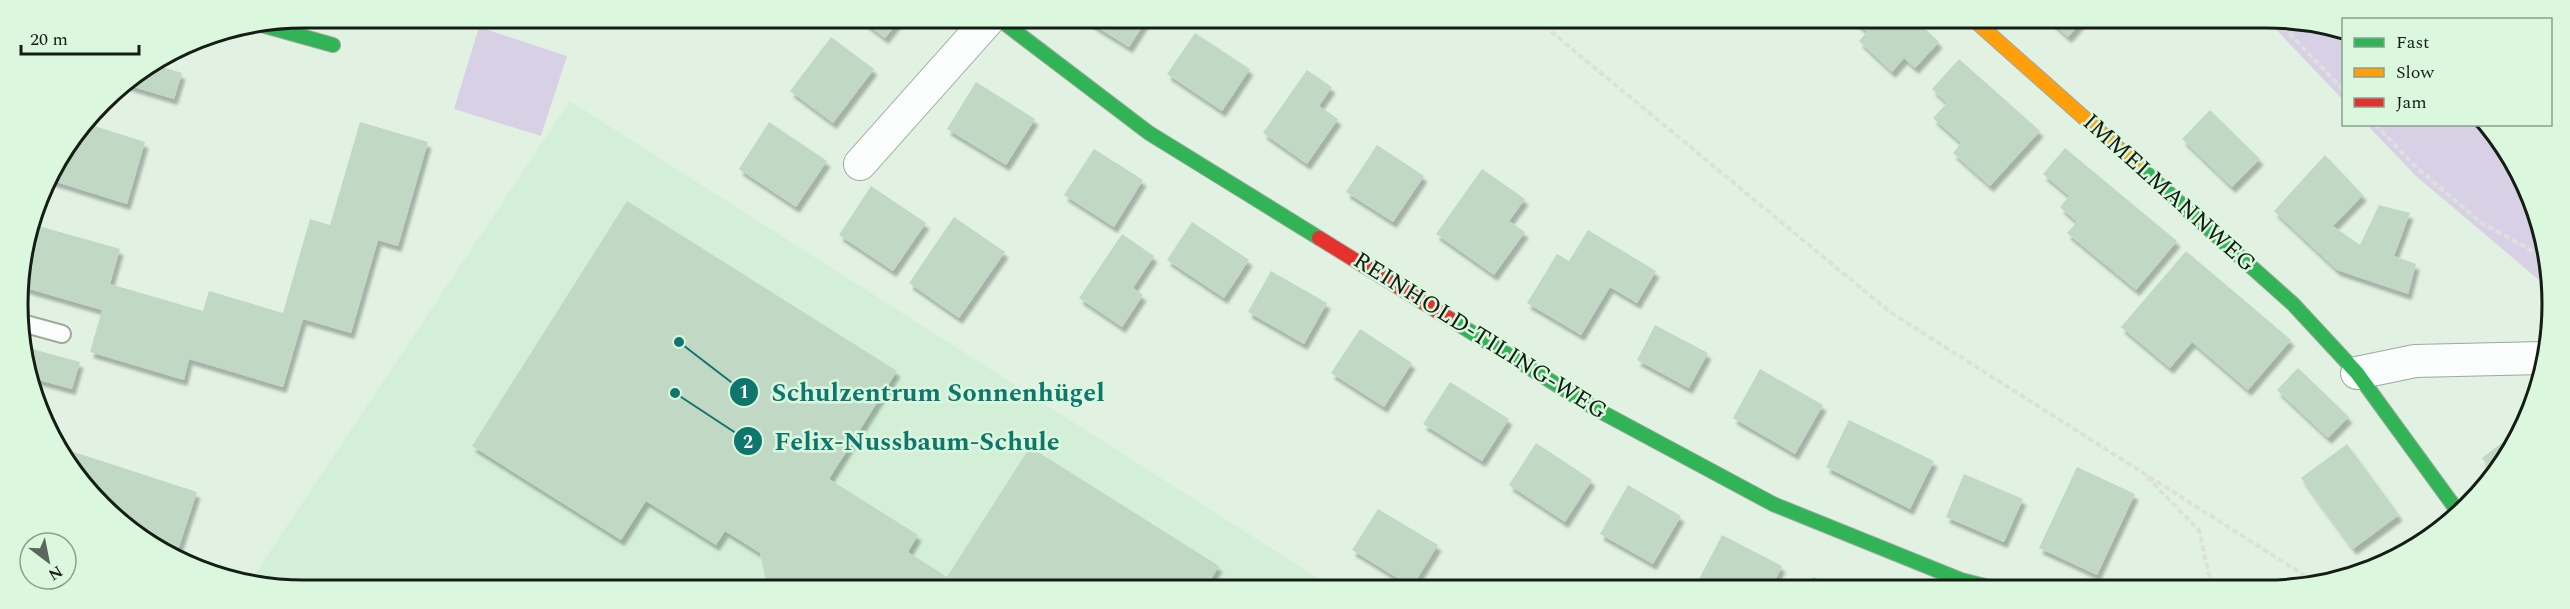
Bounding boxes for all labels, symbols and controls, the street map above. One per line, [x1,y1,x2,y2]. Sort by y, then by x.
scale bar [21,18,140,56]
legend [2342,18,2552,126]
text: 20 m [30,26,68,53]
text: Fast [2396,29,2429,56]
text: Slow [2396,59,2435,86]
text: Jam [2396,89,2427,116]
street label: IMMELMANNWEG [2074,105,2264,281]
street label: REINHOLD-TILING-WEG [1346,243,1614,429]
callout: Schulzentrum Sonnenhügel [729,370,1116,414]
text: Schulzentrum Sonnenhügel [771,373,1105,413]
text: 1 [739,379,749,406]
callout: Felix-Nussbaum-Schule [733,419,1072,463]
text: Felix-Nussbaum-Schule [774,422,1060,462]
text: 2 [743,429,753,456]
north arrow [18,531,78,591]
text: N [44,559,67,587]

